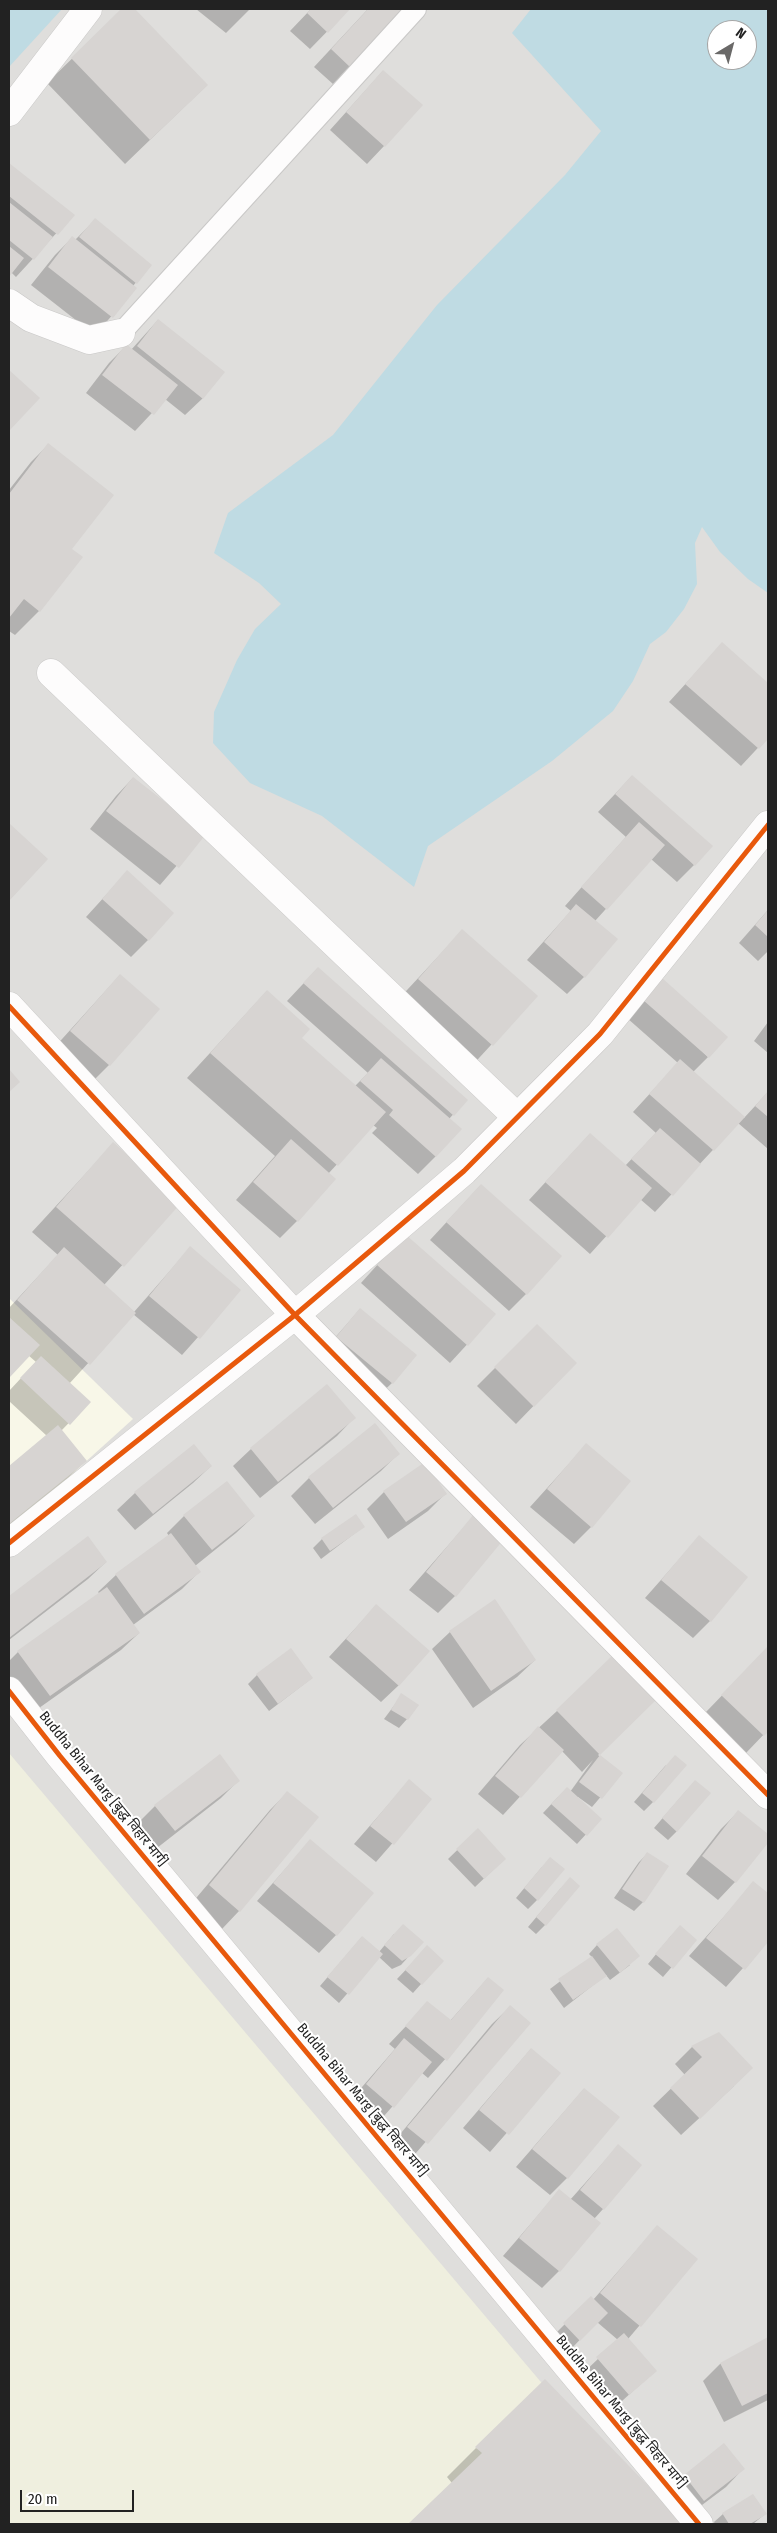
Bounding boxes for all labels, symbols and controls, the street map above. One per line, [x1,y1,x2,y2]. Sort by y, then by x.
north arrow [707,20,757,70]
text: N [732,24,749,43]
street label: Buddha Bihar Marg [बुद्ध विहार मार्ग] [35,1708,171,1870]
street label: Buddha Bihar Marg [बुद्ध विहार मार्ग] [293,2020,431,2180]
street label: Buddha Bihar Marg [बुद्ध विहार मार्ग] [552,2332,690,2492]
scale bar [22,2480,136,2512]
text: 20 m [28,2490,58,2508]

